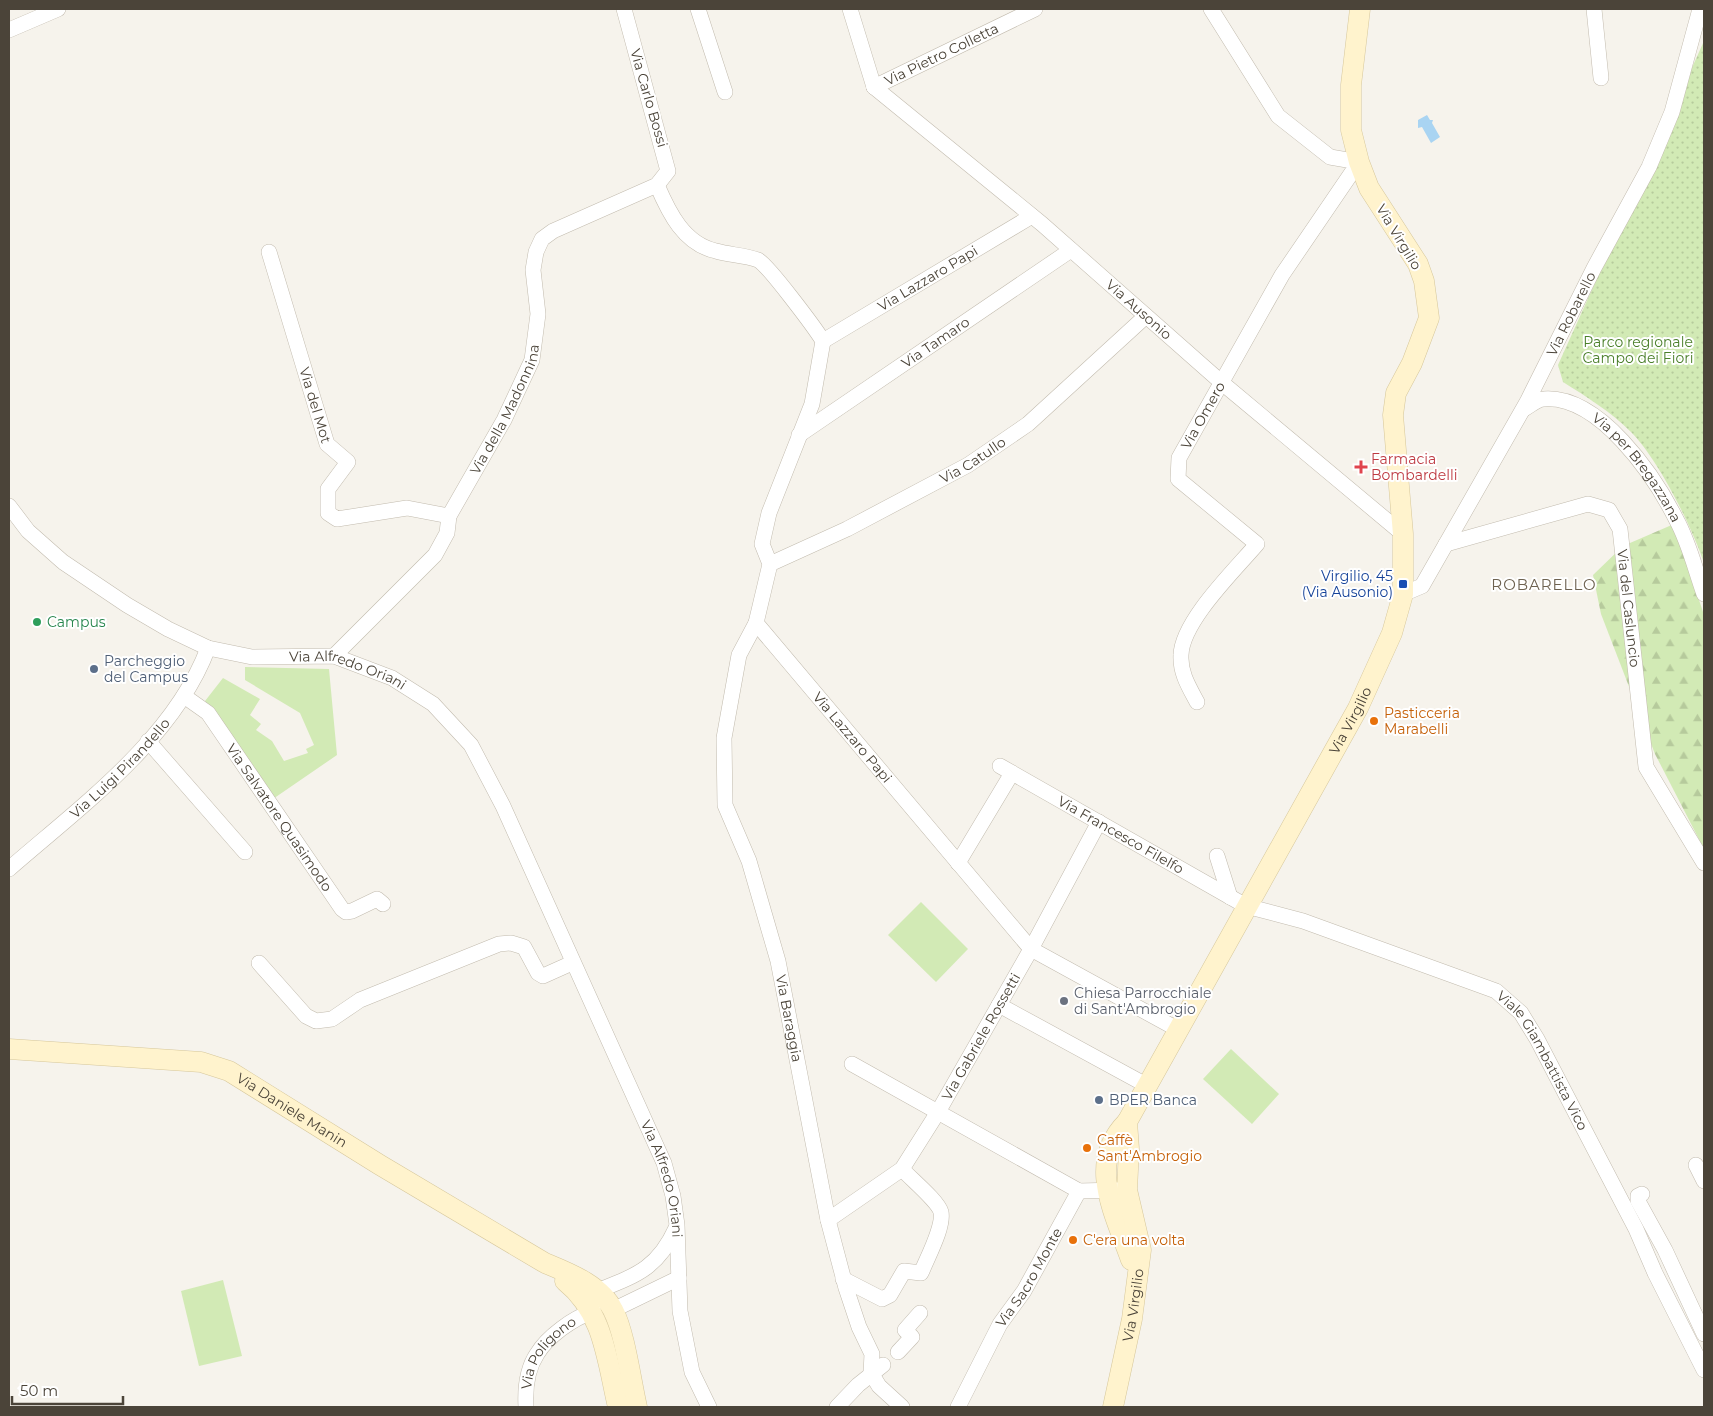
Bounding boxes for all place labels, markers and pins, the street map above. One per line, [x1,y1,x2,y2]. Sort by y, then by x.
place label: Farmacia Bombardelli [1371,450,1458,484]
marker: Farmacia Bombardelli [1355,461,1367,473]
place label: Virgilio, 45 (Via Ausonio) [1302,567,1393,601]
marker: Virgilio, 45 (Via Ausonio) [1397,578,1409,590]
place label: Campus [47,613,106,631]
marker: Campus [31,616,43,628]
place label: Parcheggio del Campus [104,652,188,686]
marker: Parcheggio del Campus [88,663,100,675]
place label: Pasticceria Marabelli [1384,704,1460,738]
marker: Pasticceria Marabelli [1368,715,1380,727]
place label: Chiesa Parrocchiale di Sant'Ambrogio [1074,984,1211,1018]
marker: Chiesa Parrocchiale di Sant'Ambrogio [1058,995,1070,1007]
place label: BPER Banca [1109,1091,1197,1109]
marker: BPER Banca [1093,1094,1105,1106]
place label: Caffè Sant'Ambrogio [1097,1131,1202,1165]
marker: Caffè Sant'Ambrogio [1081,1142,1093,1154]
place label: C'era una volta [1083,1231,1185,1249]
marker: C'era una volta [1067,1234,1079,1246]

